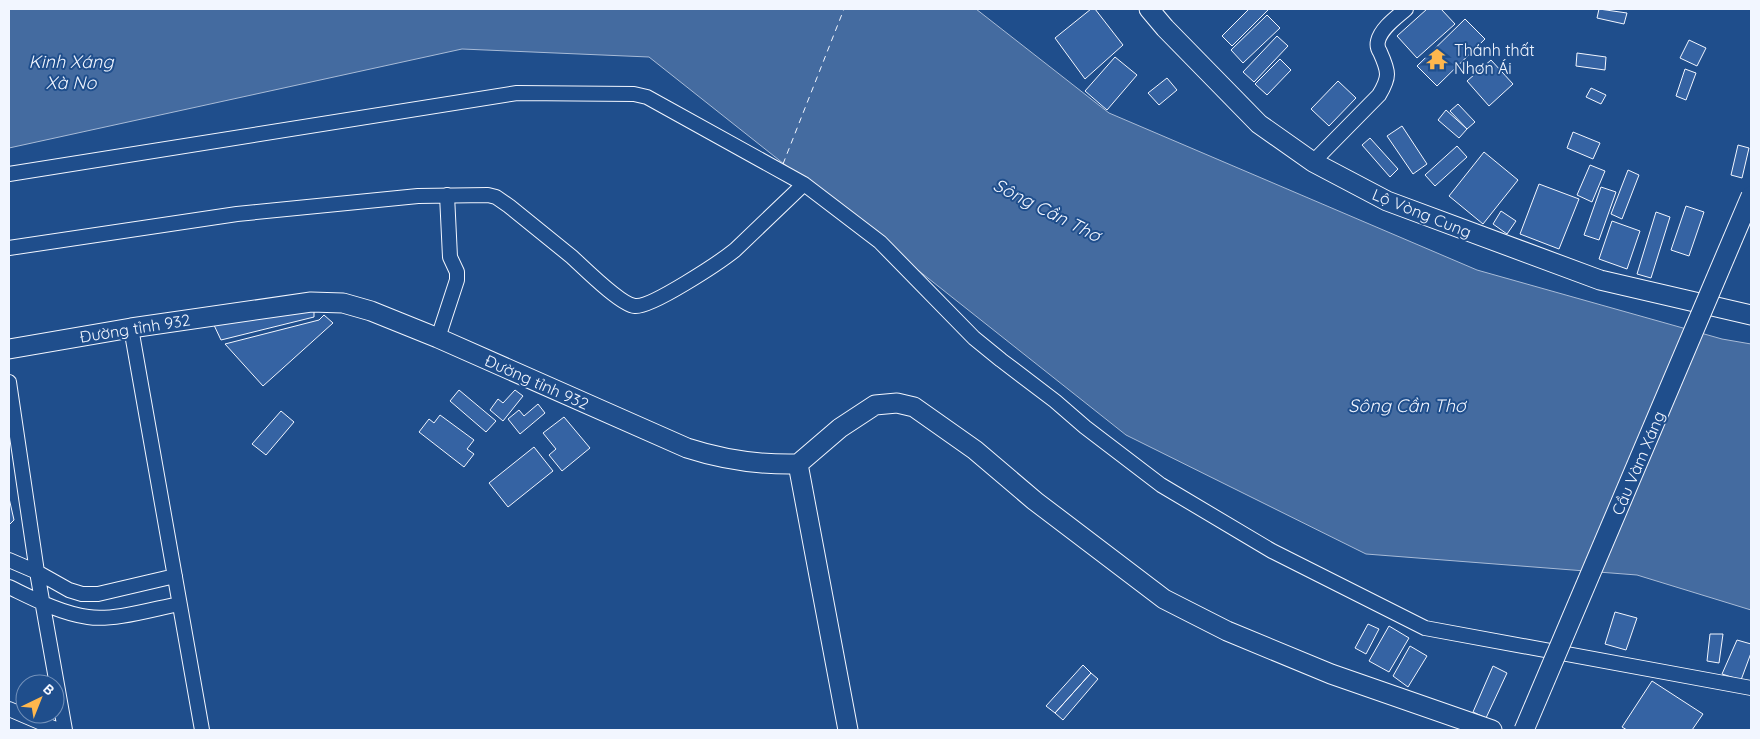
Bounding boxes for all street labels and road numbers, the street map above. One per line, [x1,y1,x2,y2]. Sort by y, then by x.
street label: Lộ Vòng Cung [1369,184,1475,242]
street label: Đường tỉnh 932 [78,309,192,347]
street label: Đường tỉnh 932 [482,350,592,414]
street label: Cầu Vàm Xáng [1607,408,1669,518]

